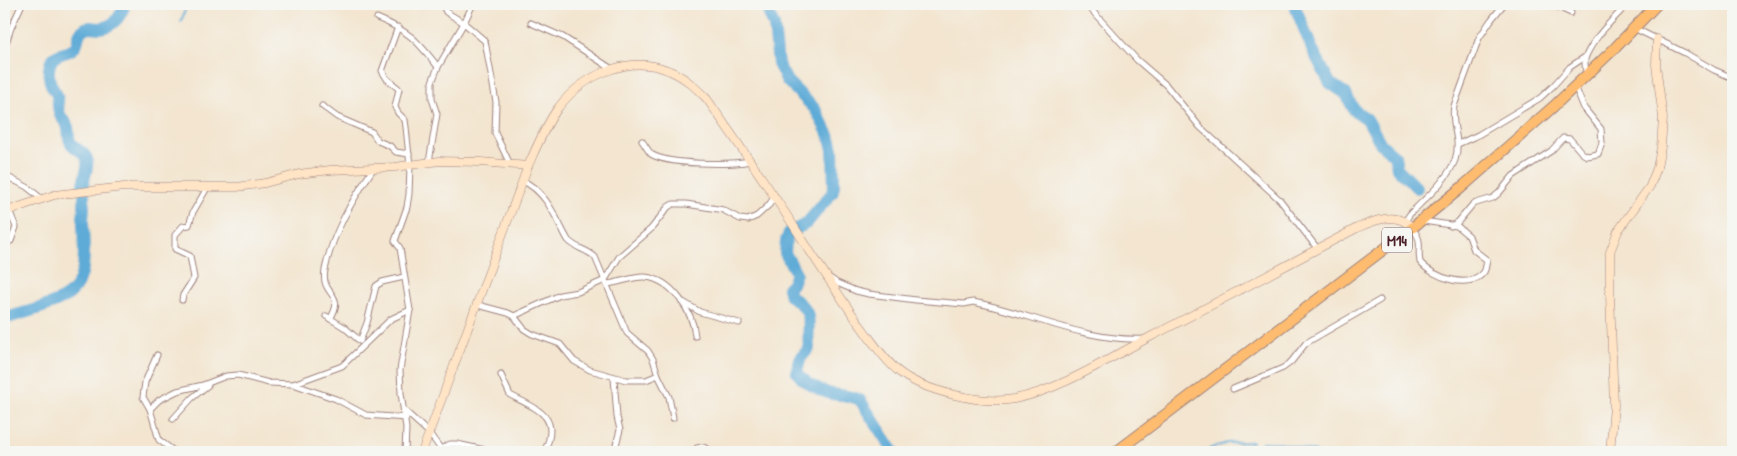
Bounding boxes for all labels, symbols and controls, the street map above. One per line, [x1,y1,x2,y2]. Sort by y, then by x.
road number: M14 [1382,228,1412,252]

